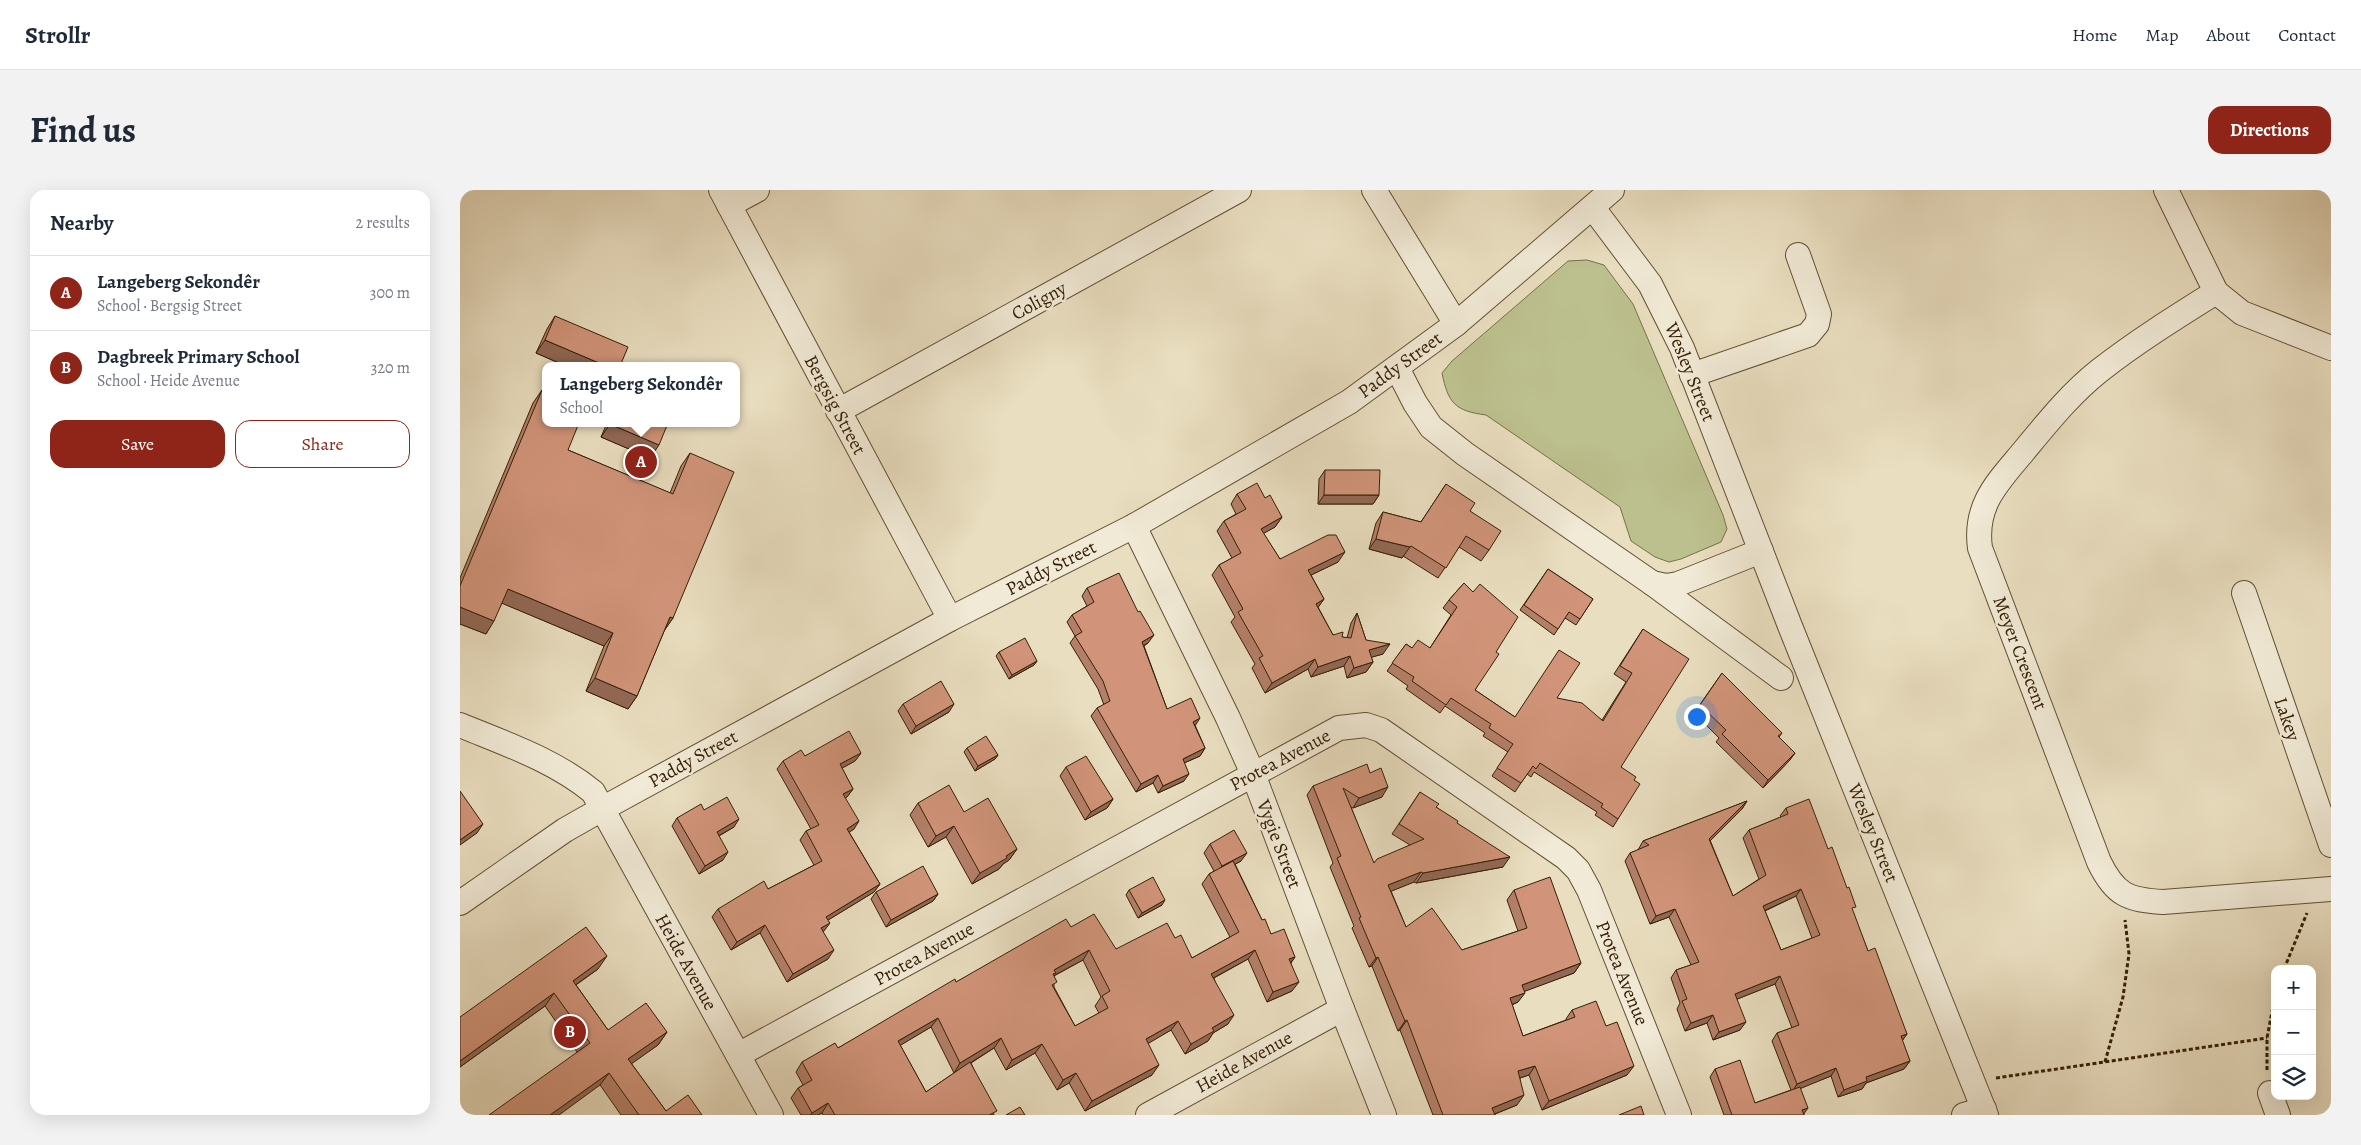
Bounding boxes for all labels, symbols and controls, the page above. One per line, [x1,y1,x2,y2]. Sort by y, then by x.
text: Strollr [25,19,90,51]
text: Home [2072,23,2117,47]
text: Map [2145,23,2178,47]
text: About [2206,23,2250,47]
text: Contact [2278,23,2336,47]
text: Find us [30,106,136,154]
button: Directions [2208,106,2331,154]
text: Nearby [50,209,113,237]
text: 2 results [355,212,410,234]
text: Langeberg Sekondêr [97,269,260,295]
street label: Coligny [1007,275,1072,327]
text: A [61,282,71,304]
text: 300 m [370,282,410,304]
text: School · Bergsig Street [97,295,242,317]
street label: Wesley Street [1658,318,1722,425]
street label: Paddy Street [1353,326,1447,404]
text: Dagbreek Primary School [97,344,299,370]
street label: Bergsig Street [798,351,872,459]
text: B [61,357,71,379]
text: 320 m [371,357,410,379]
popup [542,362,740,427]
text: School · Heide Avenue [97,370,240,392]
text: Langeberg Sekondêr [560,371,722,397]
text: School [560,397,603,419]
button: Save [50,420,225,468]
button: Share [235,420,410,468]
pin: A [625,443,657,481]
street label: Paddy Street [1001,534,1101,602]
street label: Meyer Crescent [1986,592,2054,714]
street label: Lakey [2267,694,2307,745]
your location [1684,704,1710,730]
street label: Protea Avenue [1225,723,1335,797]
street label: Paddy Street [644,724,742,794]
street label: Wesley Street [1841,779,1905,886]
street label: Vygie Street [1250,795,1308,892]
street label: Heide Avenue [649,909,723,1015]
street label: Protea Avenue [869,916,979,992]
street label: Protea Avenue [1589,917,1655,1029]
map controls [2271,965,2316,1100]
button: + [2271,965,2316,1010]
button: − [2271,1010,2316,1055]
pin: B [554,1013,586,1051]
street label: Heide Avenue [1191,1025,1297,1099]
button: layers [2271,1055,2316,1100]

